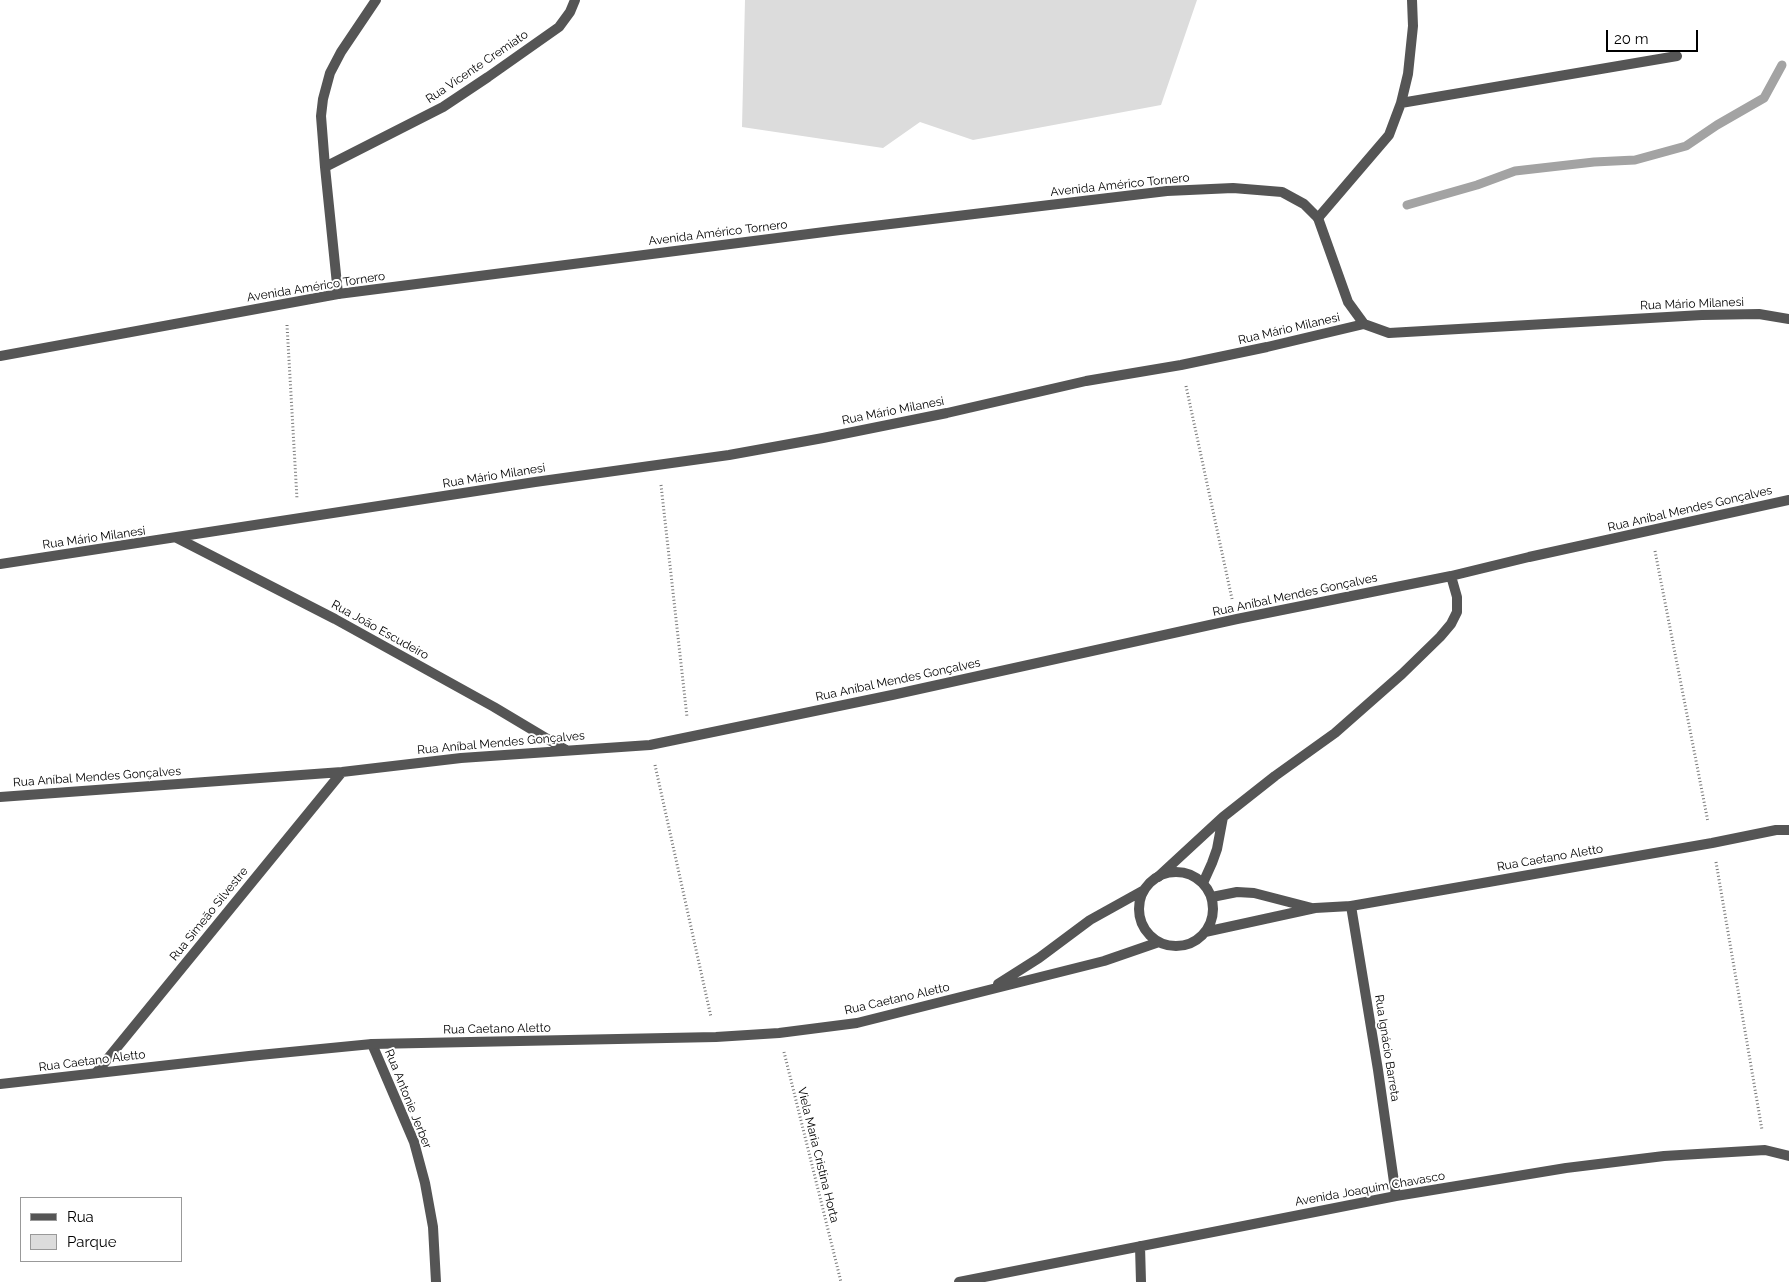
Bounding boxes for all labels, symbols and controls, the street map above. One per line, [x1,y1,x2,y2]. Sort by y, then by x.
scale bar [1609,20,1702,52]
street label: Rua Vicente Cremiato [423,27,531,107]
text: 20 m [1614,30,1649,48]
street label: Avenida Américo Tornero [1050,171,1190,199]
street label: Avenida Américo Tornero [648,217,788,249]
street label: Avenida Américo Tornero [246,269,386,305]
street label: Rua Mário Milanesi [1640,295,1744,313]
street label: Rua Mário Milanesi [1237,310,1341,348]
street label: Rua Mário Milanesi [841,394,945,428]
street label: Rua Mário Milanesi [442,461,546,491]
street label: Rua Aníbal Mendes Gonçalves [1606,483,1774,535]
street label: Rua Mário Milanesi [42,524,146,552]
street label: Rua Aníbal Mendes Gonçalves [1211,570,1379,620]
street label: Rua João Escudeiro [329,597,431,663]
street label: Rua Aníbal Mendes Gonçalves [814,655,982,705]
street label: Rua Aníbal Mendes Gonçalves [417,728,585,758]
street label: Rua Aníbal Mendes Gonçalves [13,764,181,790]
street label: Rua Caetano Aletto [1496,842,1604,874]
street label: Rua Simeão Silvestre [167,864,251,964]
street label: Rua Caetano Aletto [843,980,951,1018]
street label: Rua Ignácio Barreta [1371,994,1403,1102]
street label: Rua Caetano Aletto [443,1021,551,1037]
street label: Rua Caetano Aletto [38,1047,146,1075]
street label: Rua Antonie Jerber [381,1047,435,1151]
street label: Viela Maria Cristina Horta [794,1086,842,1224]
street label: Avenida Joaquim Chavasco [1294,1169,1446,1209]
legend [20,1197,182,1262]
text: Rua [67,1208,94,1226]
text: Parque [67,1233,116,1251]

